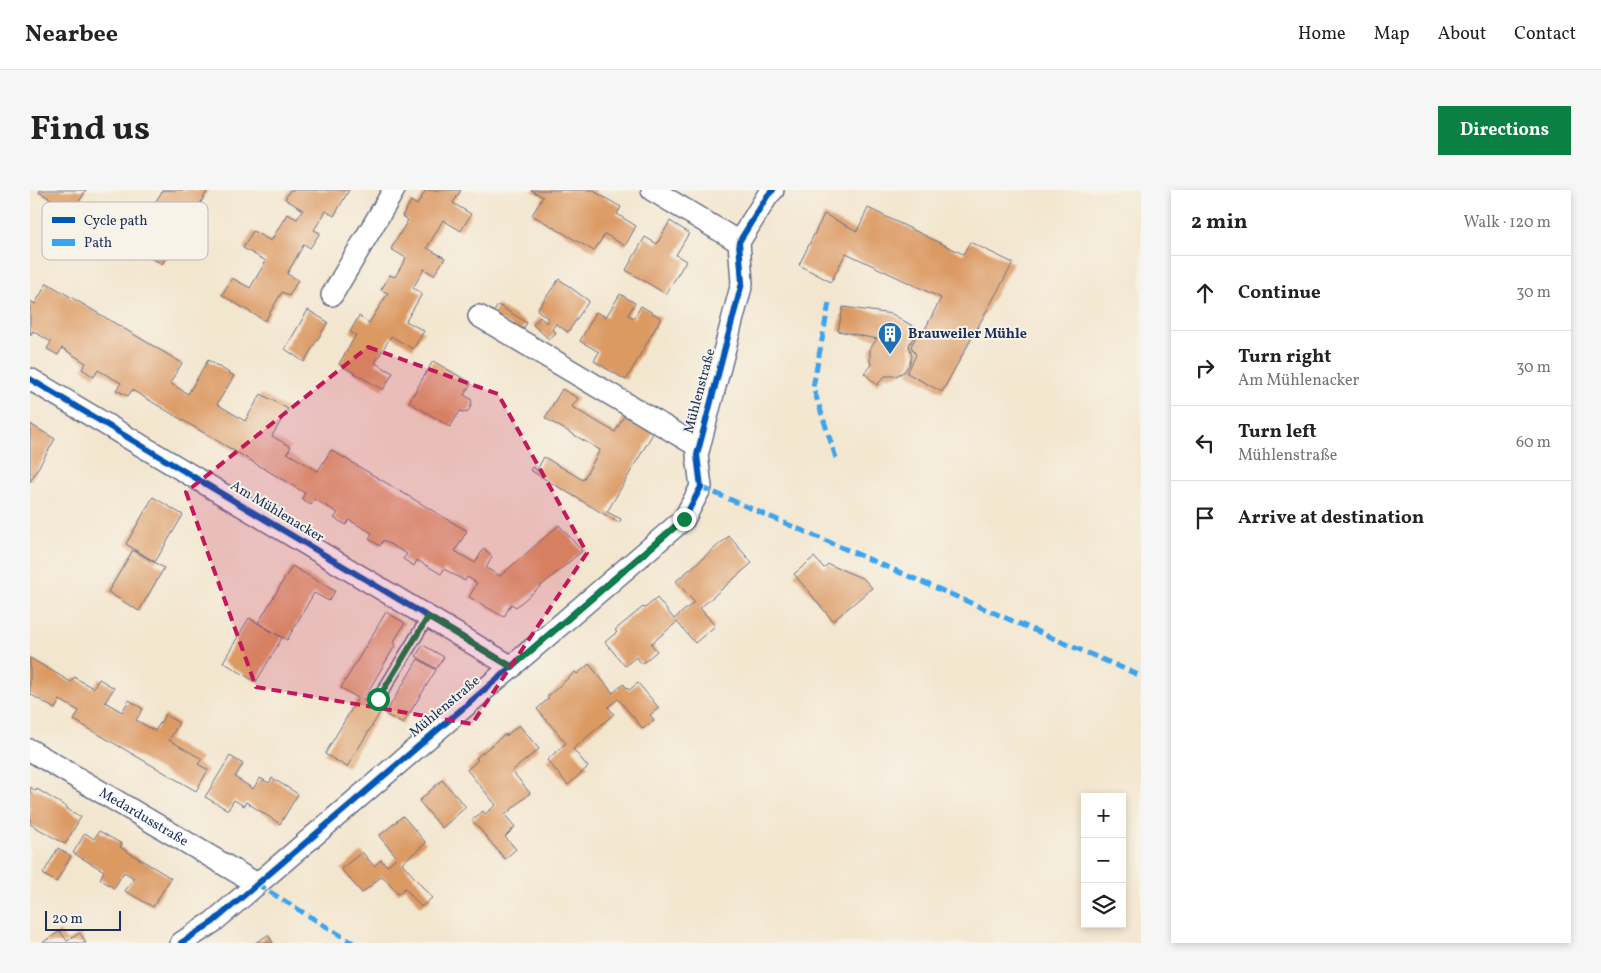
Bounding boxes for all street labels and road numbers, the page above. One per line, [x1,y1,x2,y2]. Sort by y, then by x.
street label: Mühlenstraße [680,346,721,435]
street label: Am Mühlenacker [227,477,327,548]
street label: Mühlenstraße [406,672,485,742]
street label: Medardusstraße [95,783,192,851]

